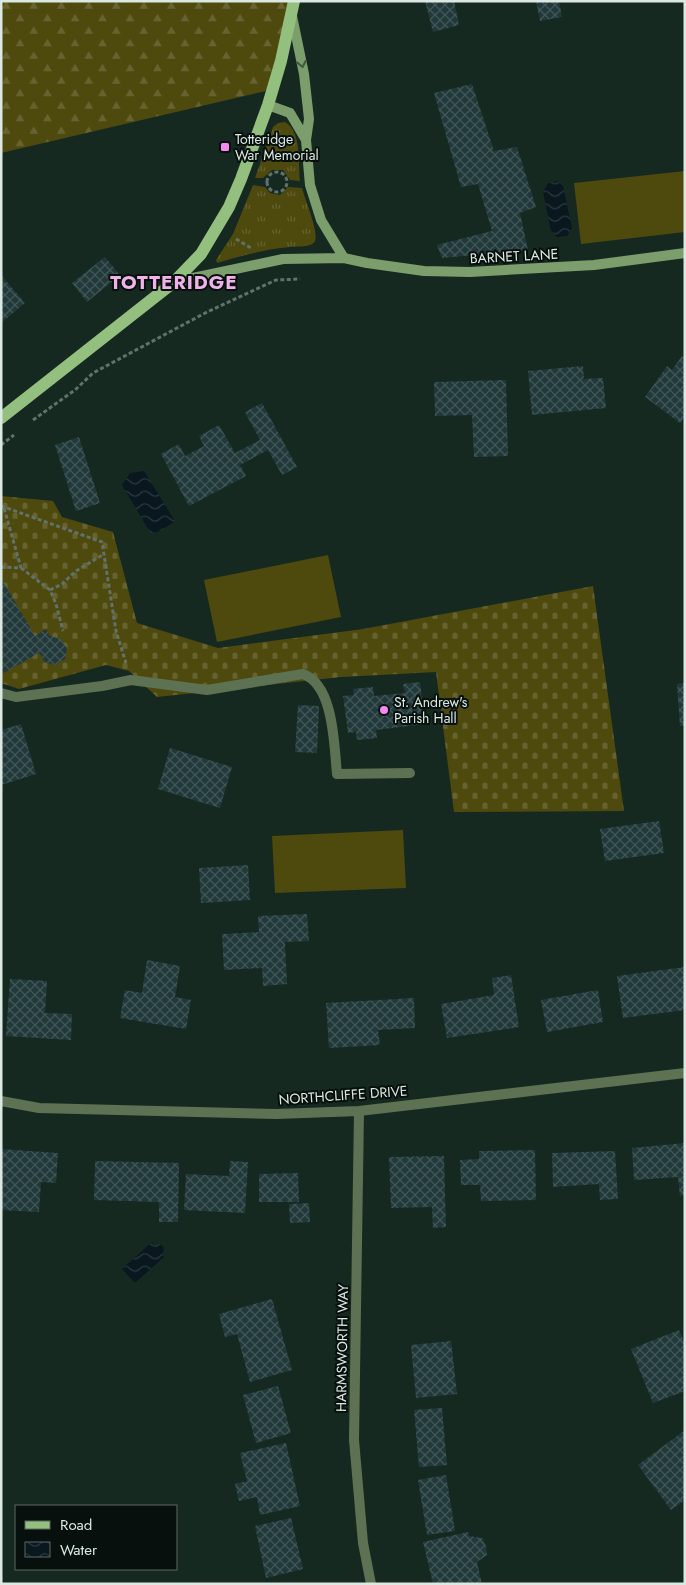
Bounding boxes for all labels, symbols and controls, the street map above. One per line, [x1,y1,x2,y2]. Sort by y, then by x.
one-way arrow [296,59,306,68]
place label: Totteridge War Memorial [235,129,319,165]
marker: Totteridge War Memorial [219,141,231,153]
street label: BARNET LANE [469,244,559,268]
district label: TOTTERIDGE [110,269,238,296]
place label: St. Andrew's Parish Hall [394,692,468,728]
marker: St. Andrew's Parish Hall [378,704,390,716]
street label: NORTHCLIFFE DRIVE [278,1081,408,1109]
street label: HARMSWORTH WAY [331,1284,353,1412]
legend [15,1505,178,1570]
text: Road [60,1514,92,1536]
text: Water [60,1539,98,1561]

